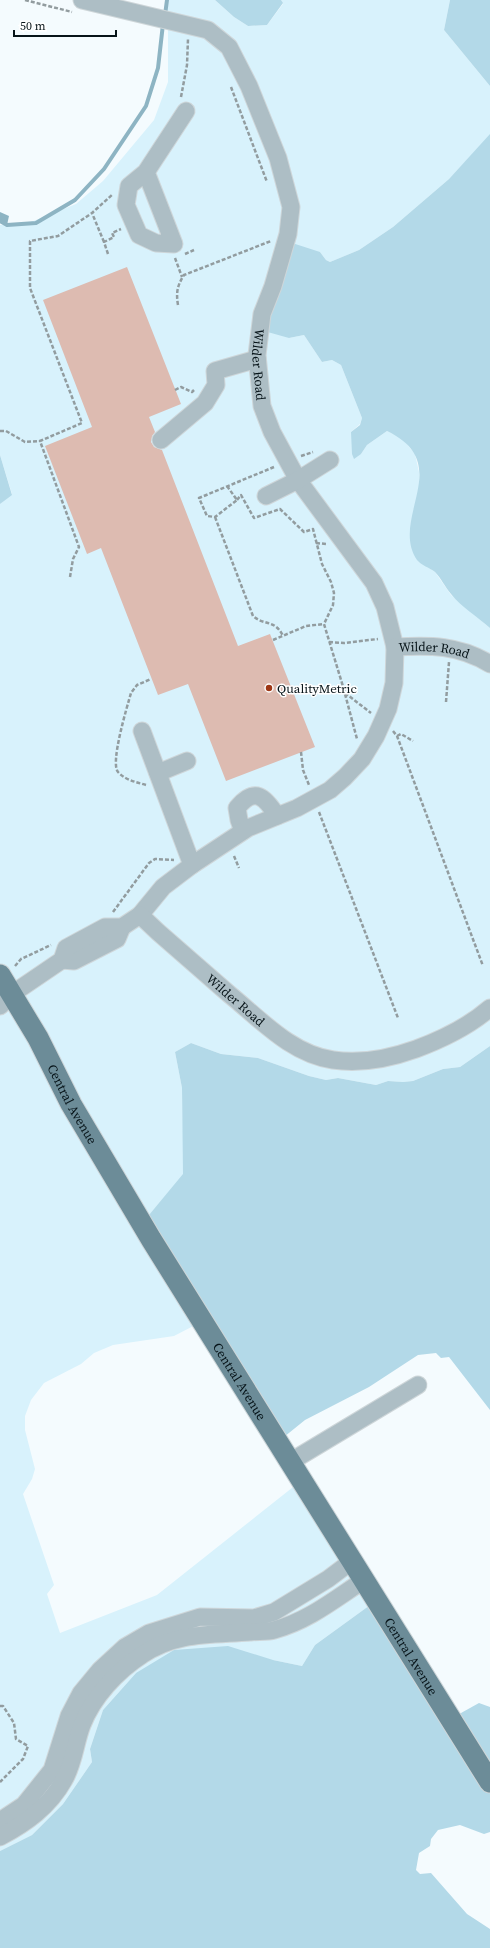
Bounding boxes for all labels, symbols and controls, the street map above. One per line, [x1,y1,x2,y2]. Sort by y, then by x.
scale bar [14,12,116,38]
text: 50 m [20,18,46,34]
street label: Wilder Road [248,328,270,402]
street label: Wilder Road [398,638,473,662]
place label: QualityMetric [277,680,357,697]
marker: QualityMetric [264,683,274,693]
street label: Wilder Road [203,970,269,1030]
street label: Central Avenue [44,1061,101,1147]
street label: Central Avenue [209,1339,271,1424]
street label: Central Avenue [381,1614,442,1698]

